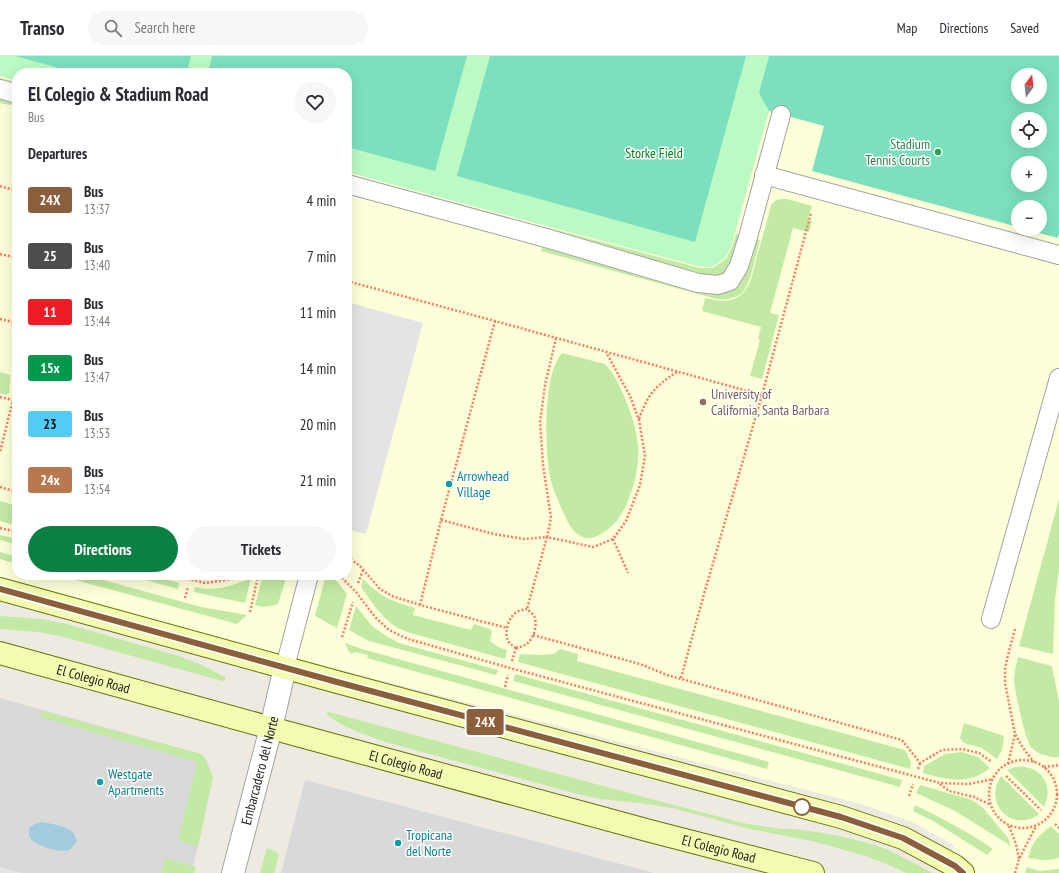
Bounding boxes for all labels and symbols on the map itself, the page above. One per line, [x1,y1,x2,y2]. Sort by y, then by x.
north arrow [1011,68,1047,104]
place label: Stadium Tennis Courts [865,135,930,169]
park label: Storke Field [625,144,683,162]
marker: Stadium Tennis Courts [933,147,943,157]
place label: University of California, Santa Barbara [711,385,829,419]
marker: University of California, Santa Barbara [698,397,708,407]
place label: Arrowhead Village [456,467,509,501]
marker: Arrowhead Village [444,479,454,489]
street label: El Colegio Road [55,660,132,698]
line badge: 24X [462,709,508,735]
street label: Embarcadero del Norte [237,714,282,827]
street label: El Colegio Road [367,746,445,783]
place label: Westgate Apartments [108,765,164,799]
marker: Westgate Apartments [95,777,105,787]
unlabelled marker [793,798,811,816]
place label: Tropicana del Norte [406,826,452,860]
street label: El Colegio Road [680,831,758,867]
marker: Tropicana del Norte [393,838,403,848]

